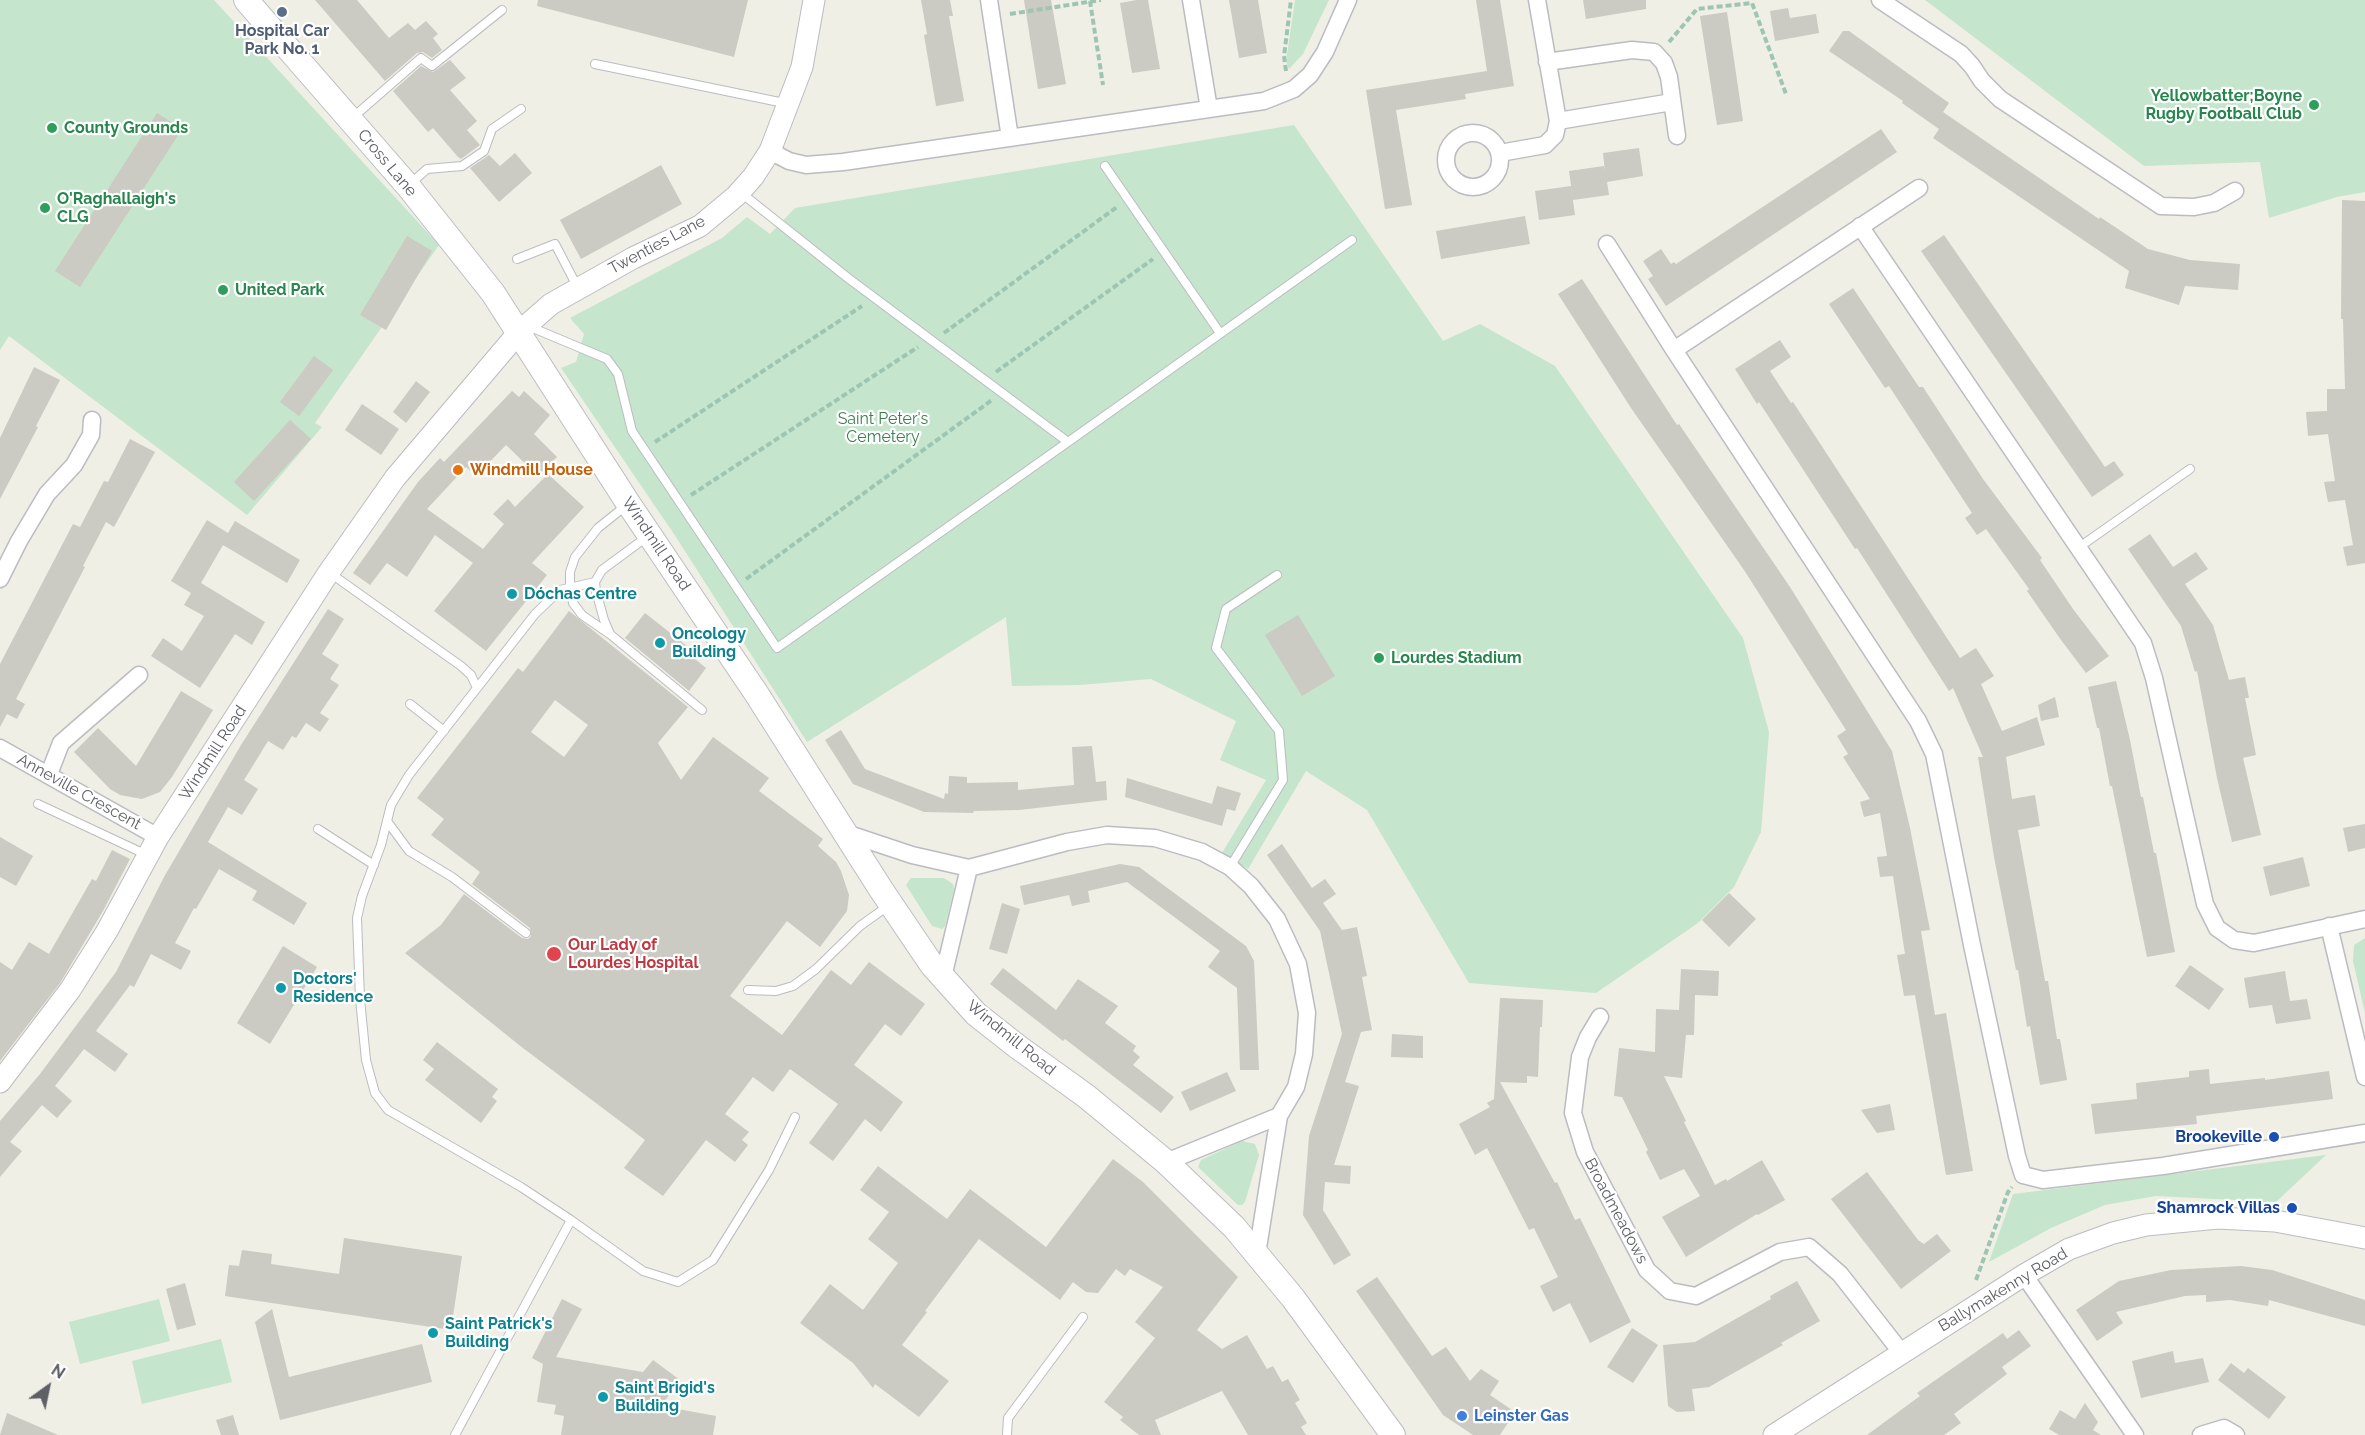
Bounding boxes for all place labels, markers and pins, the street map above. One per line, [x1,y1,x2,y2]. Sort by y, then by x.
marker: Hospital Car Park No. 1 [275,5,289,19]
place label: Hospital Car Park No. 1 [235,21,329,59]
place label: Yellowbatter;Boyne Rugby Football Club [2145,86,2302,124]
marker: Yellowbatter;Boyne Rugby Football Club [2307,98,2321,112]
place label: County Grounds [64,118,188,138]
marker: County Grounds [45,121,59,135]
place label: O'Raghallaigh's CLG [57,189,176,227]
marker: O'Raghallaigh's CLG [38,201,52,215]
place label: United Park [235,280,325,300]
marker: United Park [216,283,230,297]
place label: Windmill House [470,460,593,480]
marker: Windmill House [451,463,465,477]
place label: Dóchas Centre [524,584,637,604]
marker: Dóchas Centre [505,587,519,601]
place label: Oncology Building [672,624,746,662]
marker: Oncology Building [653,636,667,650]
place label: Lourdes Stadium [1391,648,1522,668]
marker: Lourdes Stadium [1372,651,1386,665]
place label: Our Lady of Lourdes Hospital [568,935,699,973]
marker: Our Lady of Lourdes Hospital [545,945,563,963]
place label: Doctors' Residence [293,969,373,1007]
marker: Doctors' Residence [274,981,288,995]
place label: Brookeville [2175,1127,2262,1147]
marker: Brookeville [2267,1130,2281,1144]
place label: Shamrock Villas [2157,1198,2280,1218]
marker: Shamrock Villas [2285,1201,2299,1215]
place label: Saint Patrick's Building [445,1314,552,1352]
marker: Saint Patrick's Building [426,1326,440,1340]
place label: Saint Brigid's Building [615,1378,715,1416]
marker: Saint Brigid's Building [596,1390,610,1404]
place label: Leinster Gas [1474,1406,1569,1426]
marker: Leinster Gas [1455,1409,1469,1423]

